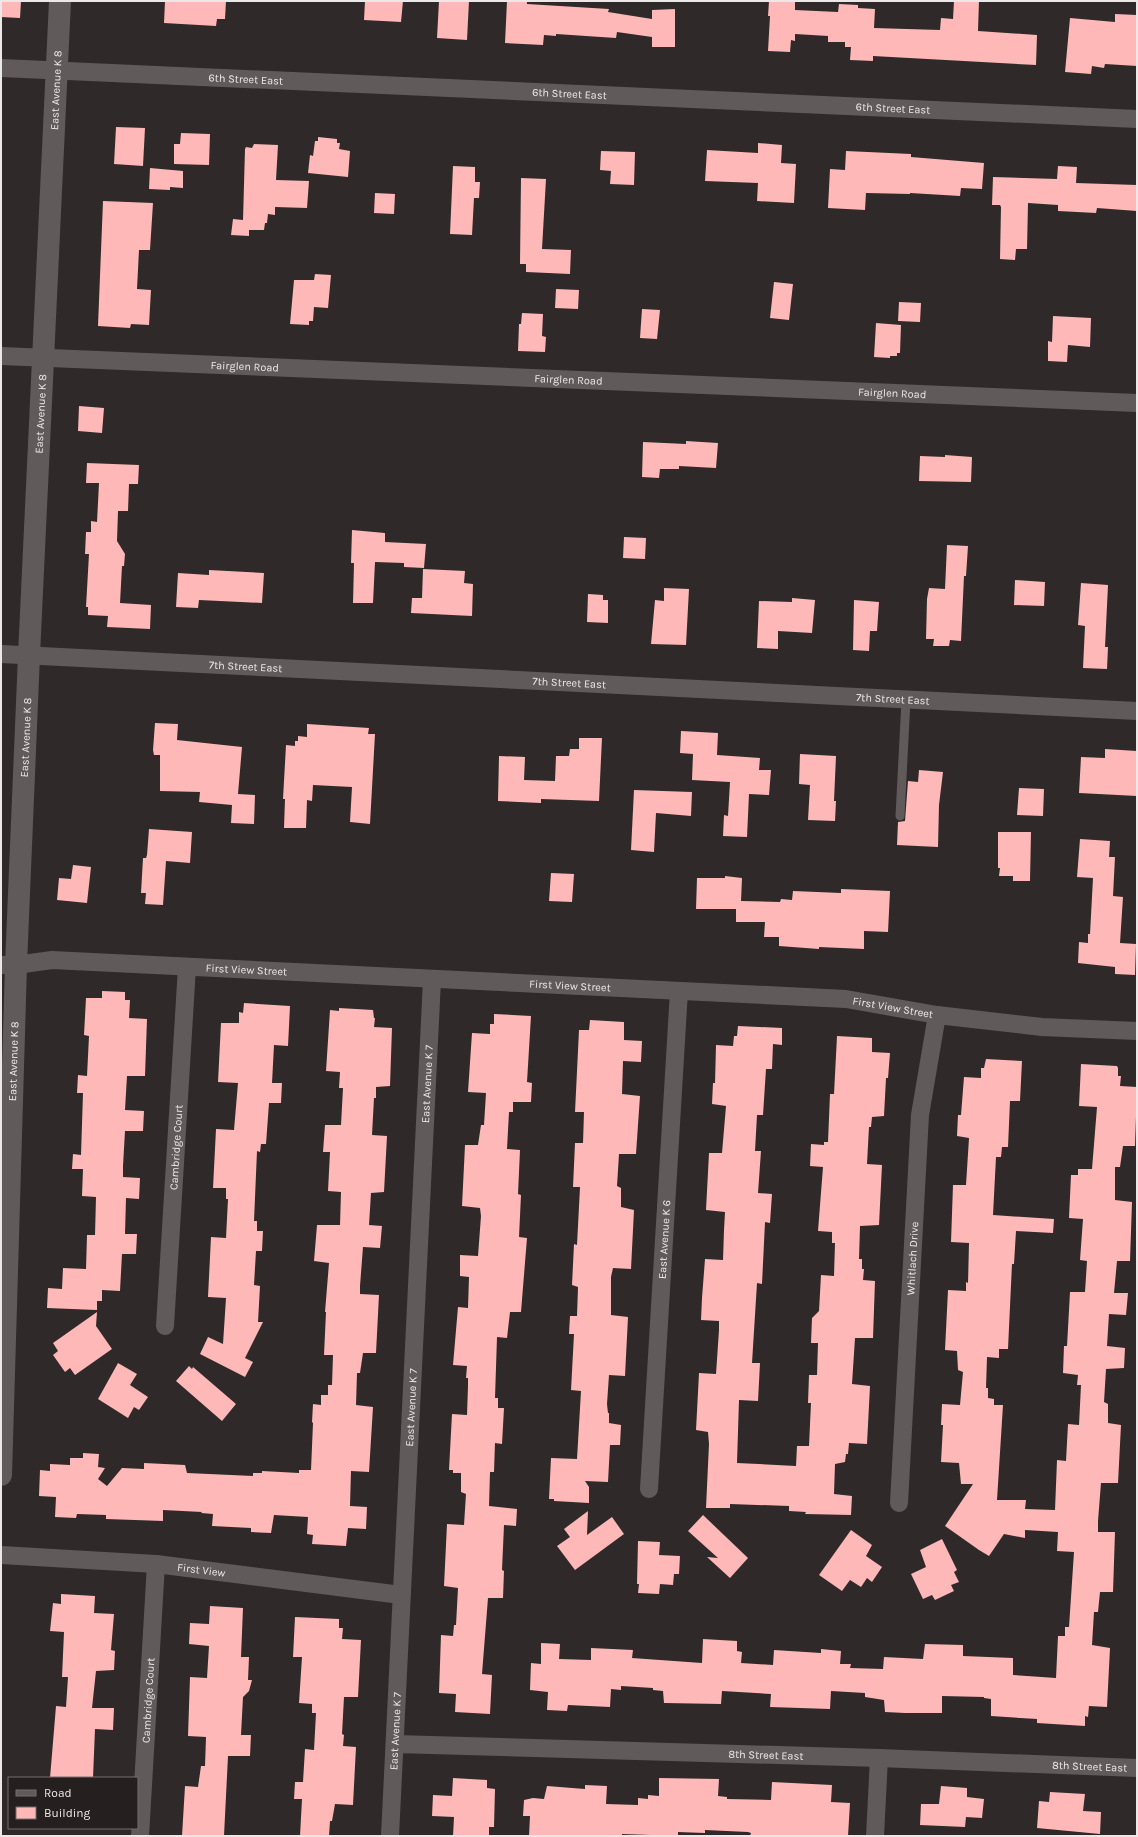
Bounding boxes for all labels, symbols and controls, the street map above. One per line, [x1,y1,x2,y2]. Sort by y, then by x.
street label: East Avenue K 8 [47,50,64,130]
street label: 6th Street East [208,71,283,87]
street label: 6th Street East [532,85,607,102]
street label: 6th Street East [855,100,931,116]
street label: Fairglen Road [210,358,279,374]
street label: Fairglen Road [534,372,603,387]
street label: East Avenue K 8 [32,373,49,454]
street label: Fairglen Road [858,385,927,401]
street label: 7th Street East [209,658,283,675]
street label: 7th Street East [532,674,606,691]
street label: 7th Street East [856,690,930,707]
street label: East Avenue K 8 [17,697,34,778]
street label: First View Street [205,961,287,978]
street label: First View Street [529,977,611,994]
street label: First View Street [852,994,934,1021]
street label: East Avenue K 8 [6,1021,21,1101]
street label: East Avenue K 7 [418,1045,435,1123]
street label: Cambridge Court [167,1104,185,1190]
street label: East Avenue K 6 [655,1199,673,1279]
street label: Whitlach Drive [904,1221,921,1296]
street label: East Avenue K 7 [403,1368,419,1447]
street label: First View [176,1560,226,1579]
street label: Cambridge Court [139,1657,157,1743]
street label: East Avenue K 7 [387,1692,404,1770]
street label: 8th Street East [728,1747,804,1762]
street label: 8th Street East [1052,1758,1127,1774]
legend [8,1777,138,1829]
text: Road [44,1786,72,1800]
text: Building [44,1806,91,1820]

